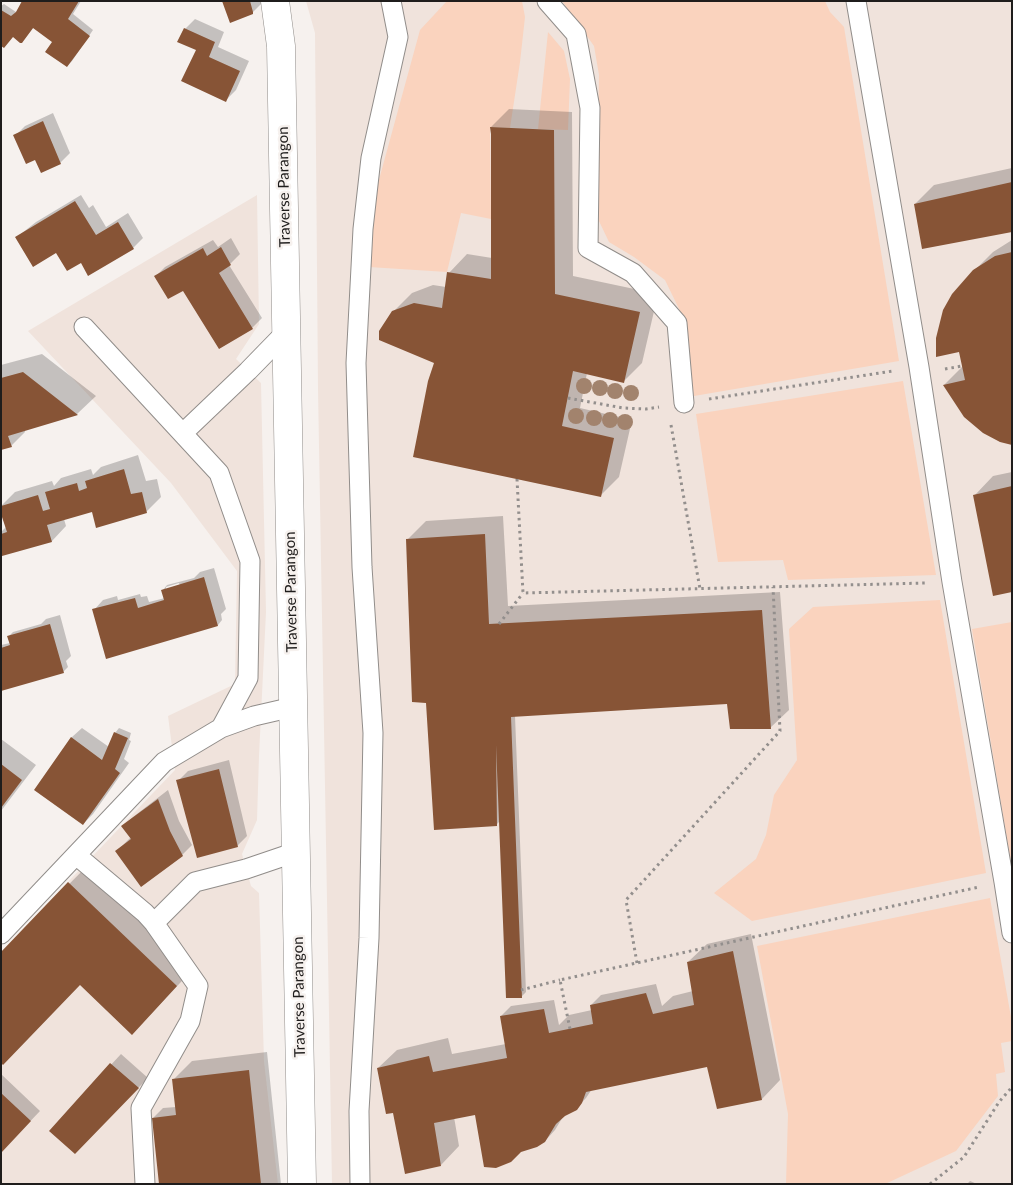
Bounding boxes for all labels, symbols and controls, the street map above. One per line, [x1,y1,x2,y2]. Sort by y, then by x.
street label: Traverse Parangon [274,126,294,248]
street label: Traverse Parangon [281,531,301,653]
street label: Traverse Parangon [289,936,309,1058]

